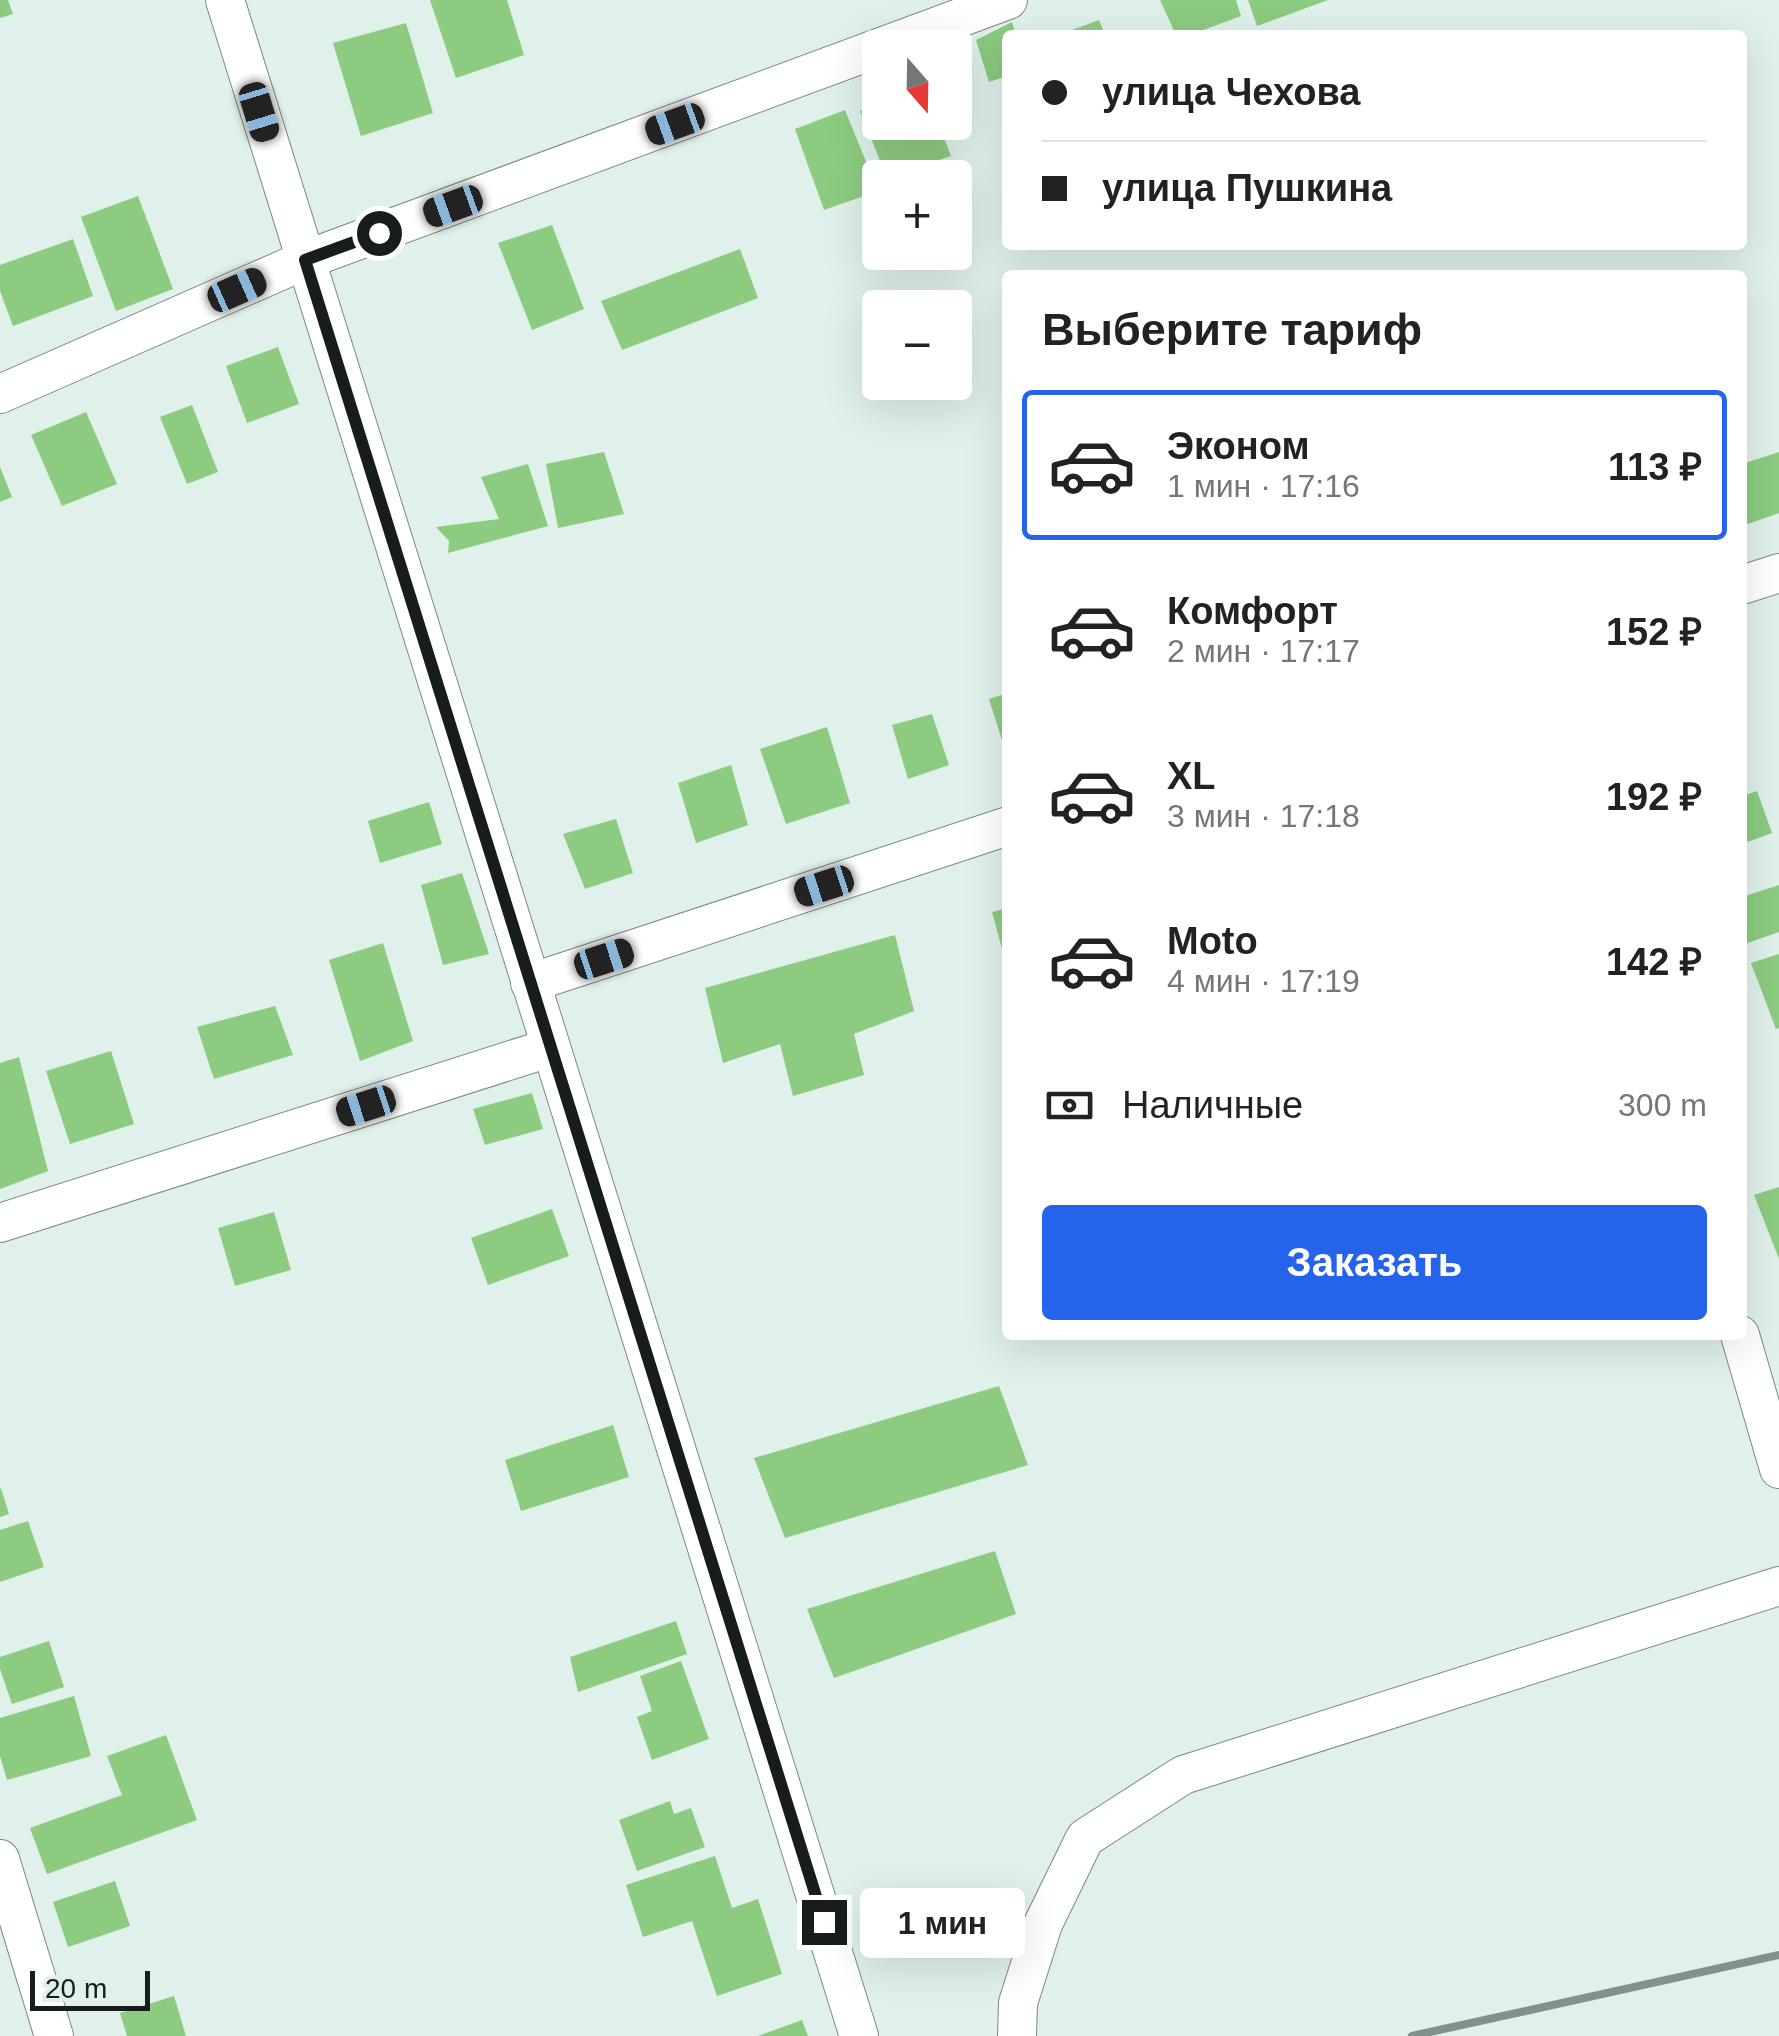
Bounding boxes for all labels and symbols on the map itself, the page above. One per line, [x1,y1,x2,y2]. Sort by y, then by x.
north arrow [862,30,972,140]
car [236,79,282,145]
car [642,100,708,148]
car [420,182,486,230]
route start [357,211,402,256]
car [203,264,271,316]
car [791,862,857,910]
car [571,935,637,983]
car [333,1082,399,1130]
callout: 1 мин [859,1887,1024,1957]
route end [802,1900,847,1945]
scale bar [30,1966,150,2010]

